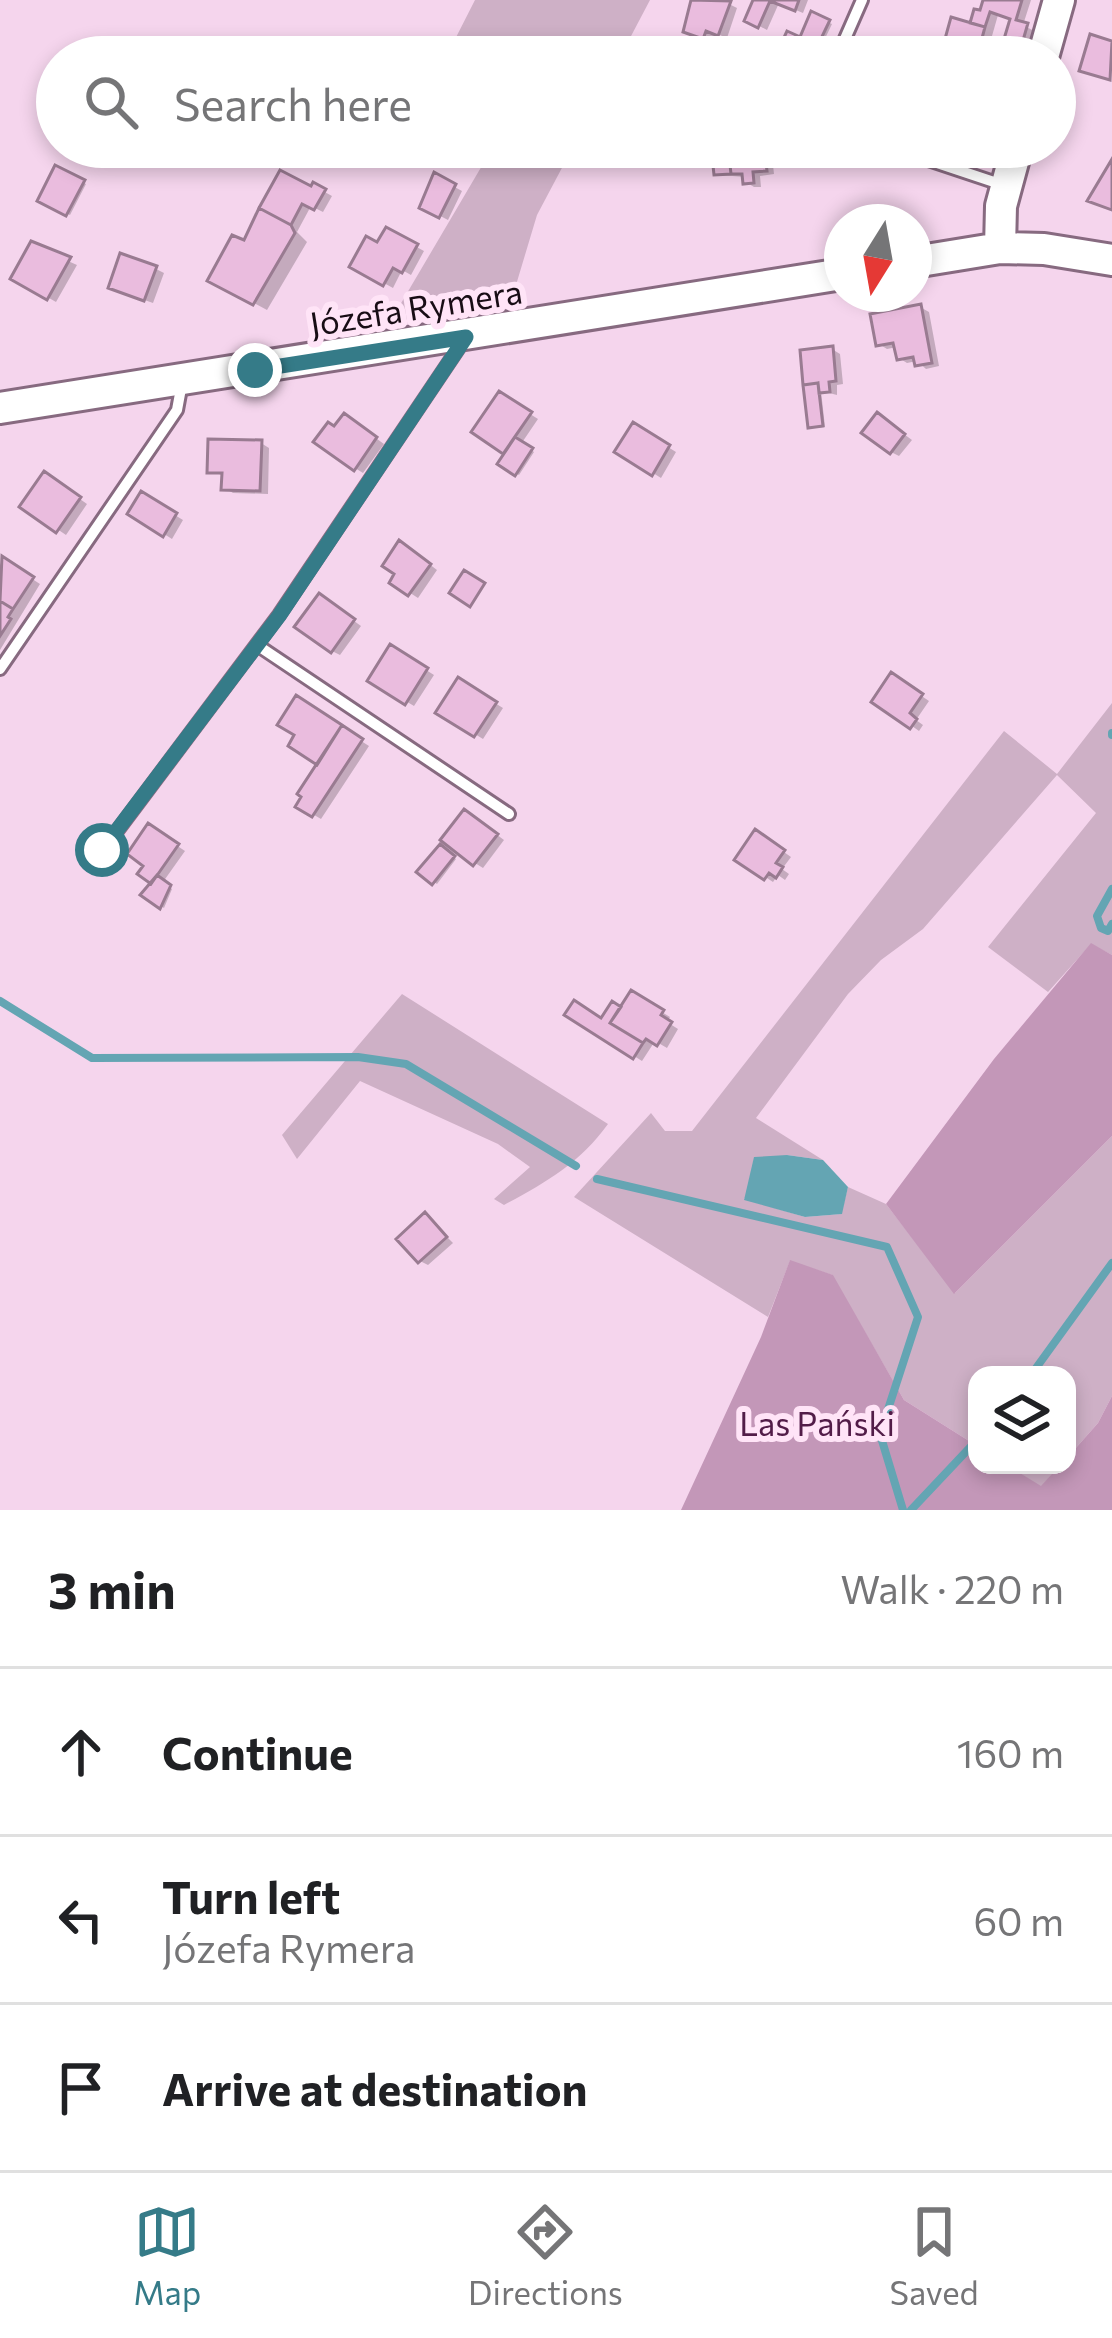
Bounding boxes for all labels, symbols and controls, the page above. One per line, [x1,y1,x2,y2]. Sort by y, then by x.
search box [36,36,1076,168]
icon: search [78,69,144,135]
text: Search here [174,75,412,130]
north arrow [824,204,932,312]
street label: Józefa Rymera [307,270,525,344]
route end [228,343,282,397]
route start [75,823,129,877]
map controls [968,1366,1076,1474]
button: layers [968,1366,1076,1474]
park label: Las Pański [739,1402,895,1443]
text: 3 min [48,1557,176,1620]
text: Walk · 220 m [841,1564,1064,1612]
icon: ahead [48,1719,114,1785]
text: Continue [162,1724,353,1779]
text: 160 m [957,1728,1064,1776]
text: Turn left [162,1868,340,1923]
icon: left [48,1887,114,1953]
text: 60 m [973,1896,1064,1944]
text: Józefa Rymera [162,1923,415,1971]
icon: arrive [48,2055,114,2121]
text: Arrive at destination [162,2060,588,2115]
tab: Map [133,2199,201,2312]
tab: Directions [468,2199,623,2312]
tab: Saved [890,2199,979,2312]

